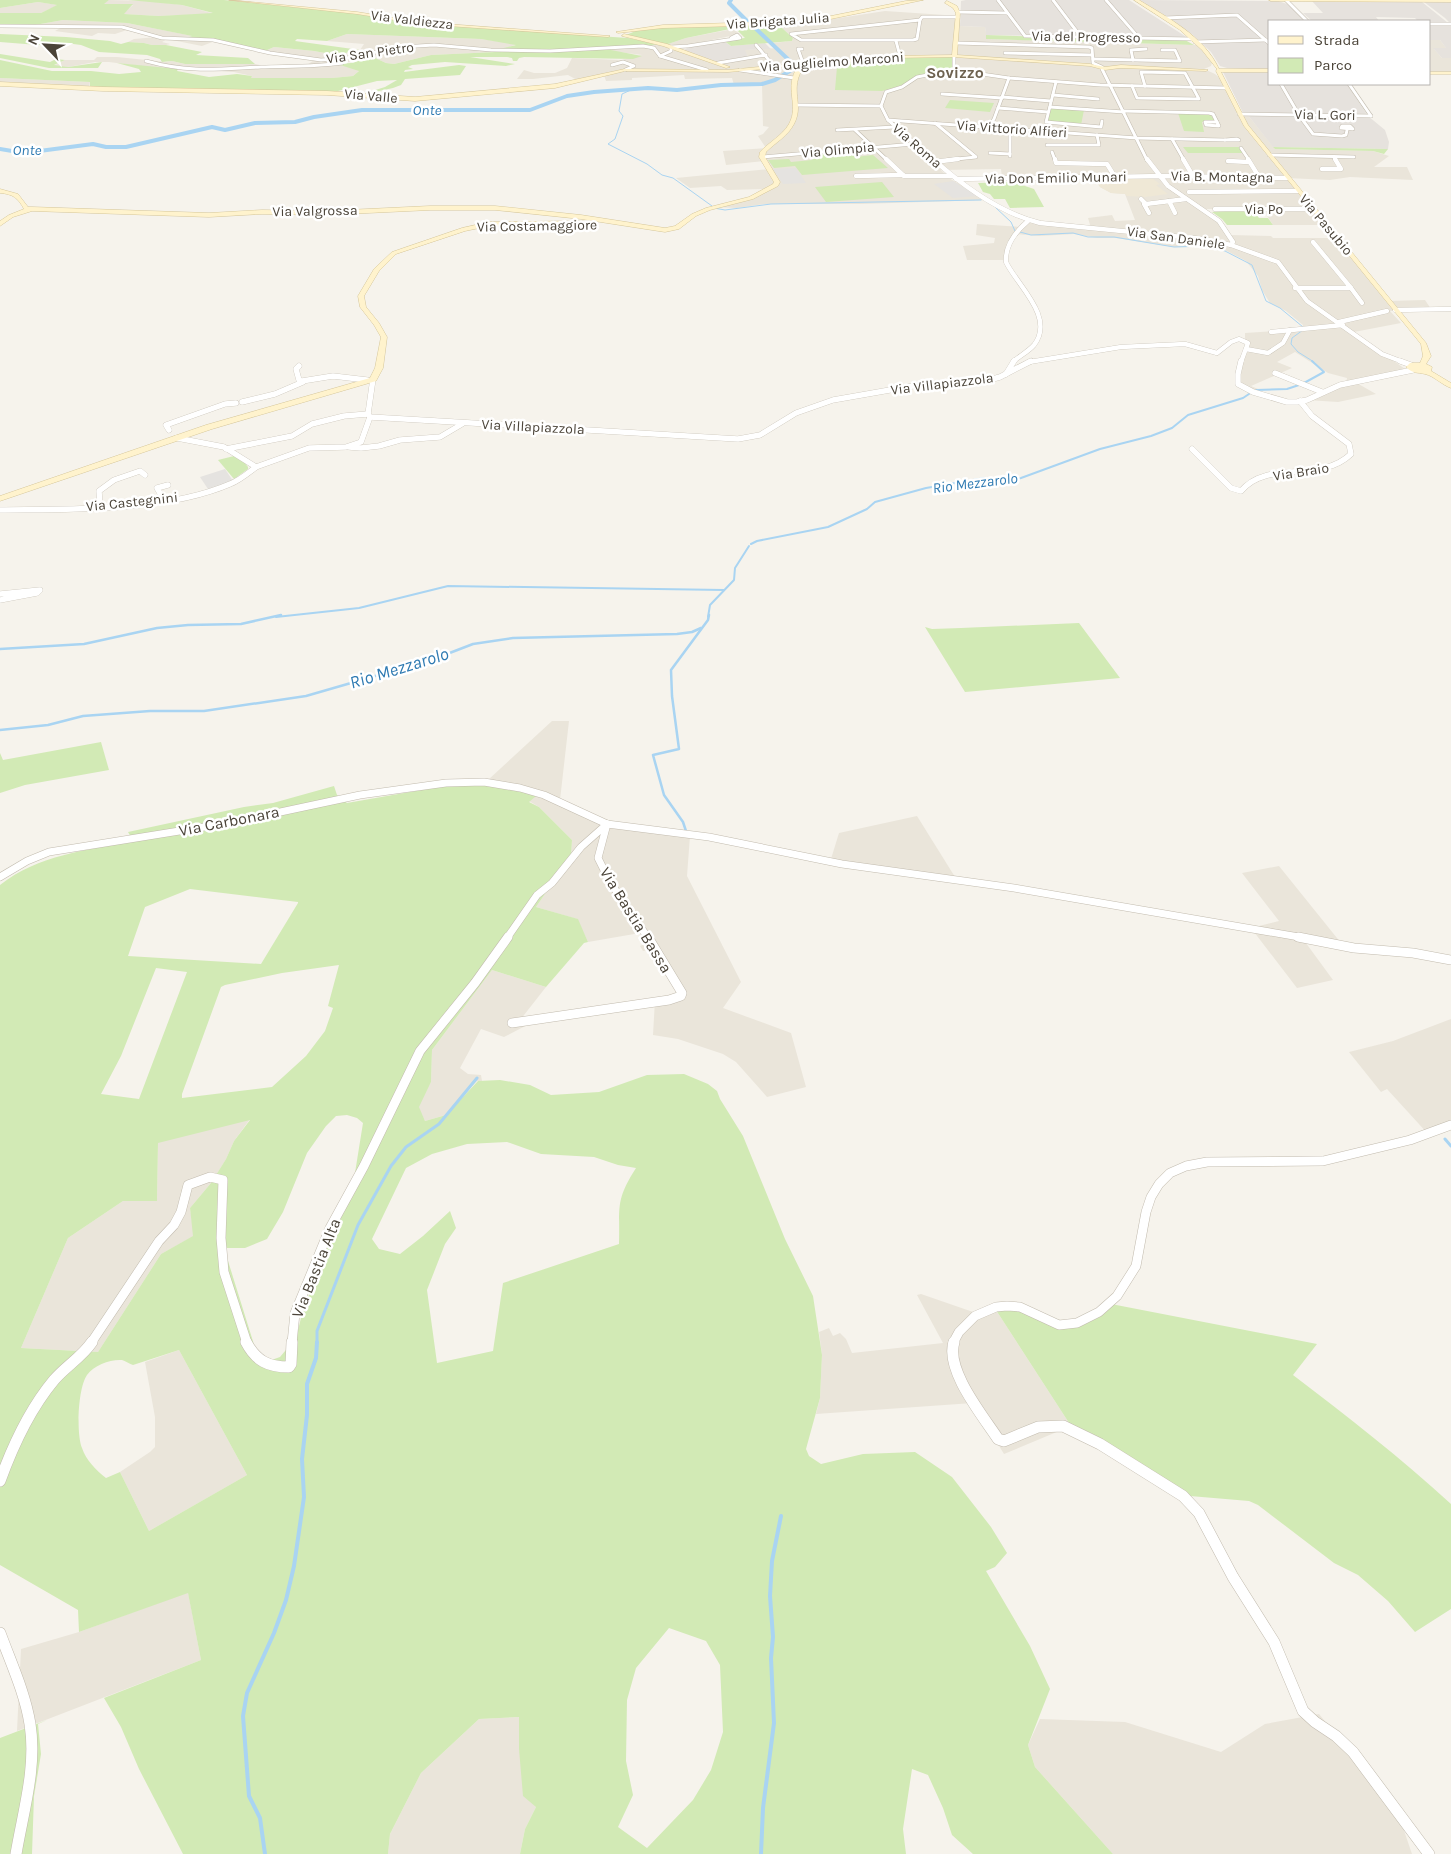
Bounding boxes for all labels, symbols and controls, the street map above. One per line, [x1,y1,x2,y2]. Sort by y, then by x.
street label: Via Valdiezza [370,7,454,33]
street label: Via Brigata Julia [726,9,830,33]
north arrow [20,20,70,70]
legend [1268,20,1431,85]
street label: Via del Progresso [1031,28,1141,46]
text: Strada [1314,31,1360,49]
text: N [24,32,43,48]
street label: Via San Pietro [325,38,415,68]
street label: Via Guglielmo Marconi [760,49,904,75]
text: Parco [1314,56,1352,74]
district label: Sovizzo [926,63,984,82]
street label: Via Valle [344,85,398,107]
water label: Onte [413,101,441,119]
street label: Via L. Gori [1294,106,1356,124]
street label: Via Vittorio Alfieri [956,117,1068,141]
street label: Via Roma [889,120,945,172]
street label: Via Olimpia [801,138,875,162]
water label: Onte [13,141,41,159]
street label: Via Don Emilio Munari [985,168,1127,188]
street label: Via B. Montagna [1171,168,1273,186]
street label: Via Pasubio [1296,191,1356,259]
street label: Via Po [1245,201,1283,218]
street label: Via Valgrossa [272,202,358,220]
street label: Via Costamaggiore [477,216,597,236]
street label: Via San Daniele [1126,223,1226,253]
street label: Via Villapiazzola [890,369,994,399]
street label: Via Villapiazzola [481,416,585,438]
street label: Via Braio [1272,459,1330,485]
water label: Rio Mezzarolo [932,469,1019,497]
street label: Via Castegnini [85,489,179,515]
water label: Rio Mezzarolo [347,642,451,693]
street label: Via Carbonara [177,802,281,840]
street label: Via Bastia Bassa [596,864,676,976]
street label: Via Bastia Alta [287,1216,345,1320]

